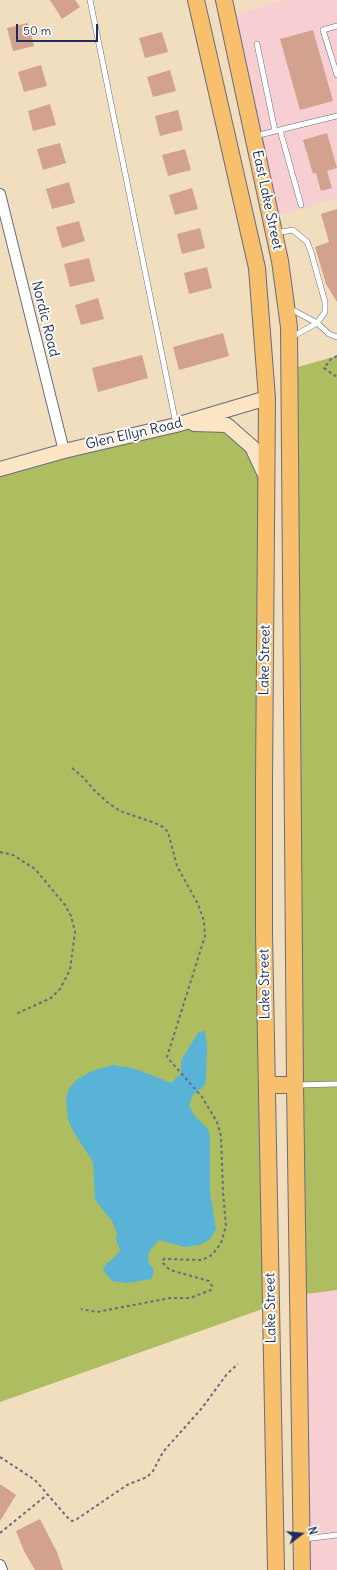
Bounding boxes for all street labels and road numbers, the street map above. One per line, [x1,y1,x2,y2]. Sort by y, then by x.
street label: East Lake Street [248,149,286,251]
street label: Nordic Road [27,279,63,359]
street label: Glen Ellyn Road [84,415,184,453]
street label: Lake Street [256,624,274,696]
street label: Lake Street [256,948,274,1020]
street label: Lake Street [262,1272,280,1344]

